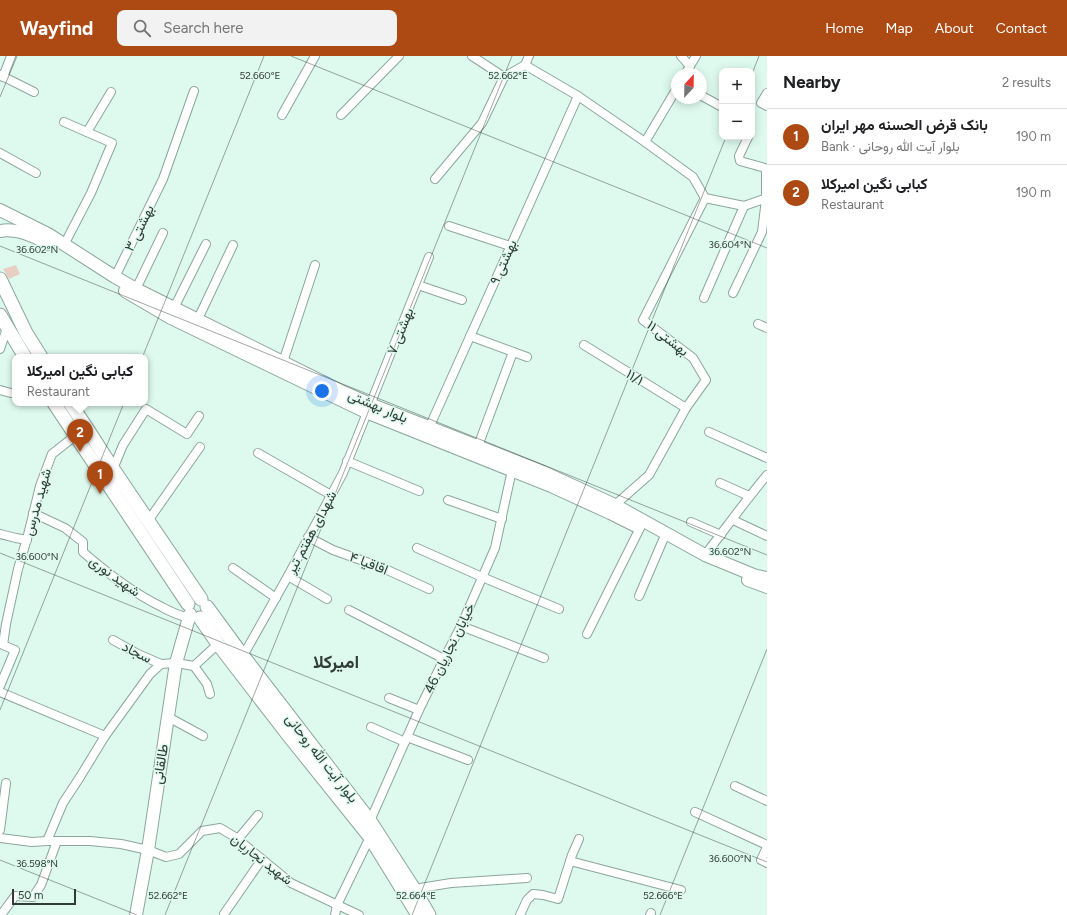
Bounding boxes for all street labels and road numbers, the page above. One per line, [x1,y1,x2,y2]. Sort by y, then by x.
street label: بهشتی ۳ [121,202,158,254]
street label: بهشتی ۹ [486,237,521,287]
street label: بهشتی ۷ [383,305,417,357]
street label: بهشتی ۱۱ [643,317,692,360]
street label: ۱۱/۱ [623,366,647,389]
street label: بلوار بهشتی [345,386,410,427]
street label: شهید مدرس [20,467,55,538]
street label: شهدای هفتم تیر [282,488,340,577]
street label: اقاقیا ۴ [347,548,391,579]
street label: شهید نوری [86,552,144,601]
street label: خیابان نجاریان 46 [420,600,479,696]
street label: سجاد [119,638,154,667]
street label: بلوار آیت الله روحانی [282,710,362,806]
street label: طالقانی [149,743,172,785]
street label: شهید نجاریان [227,830,296,889]

